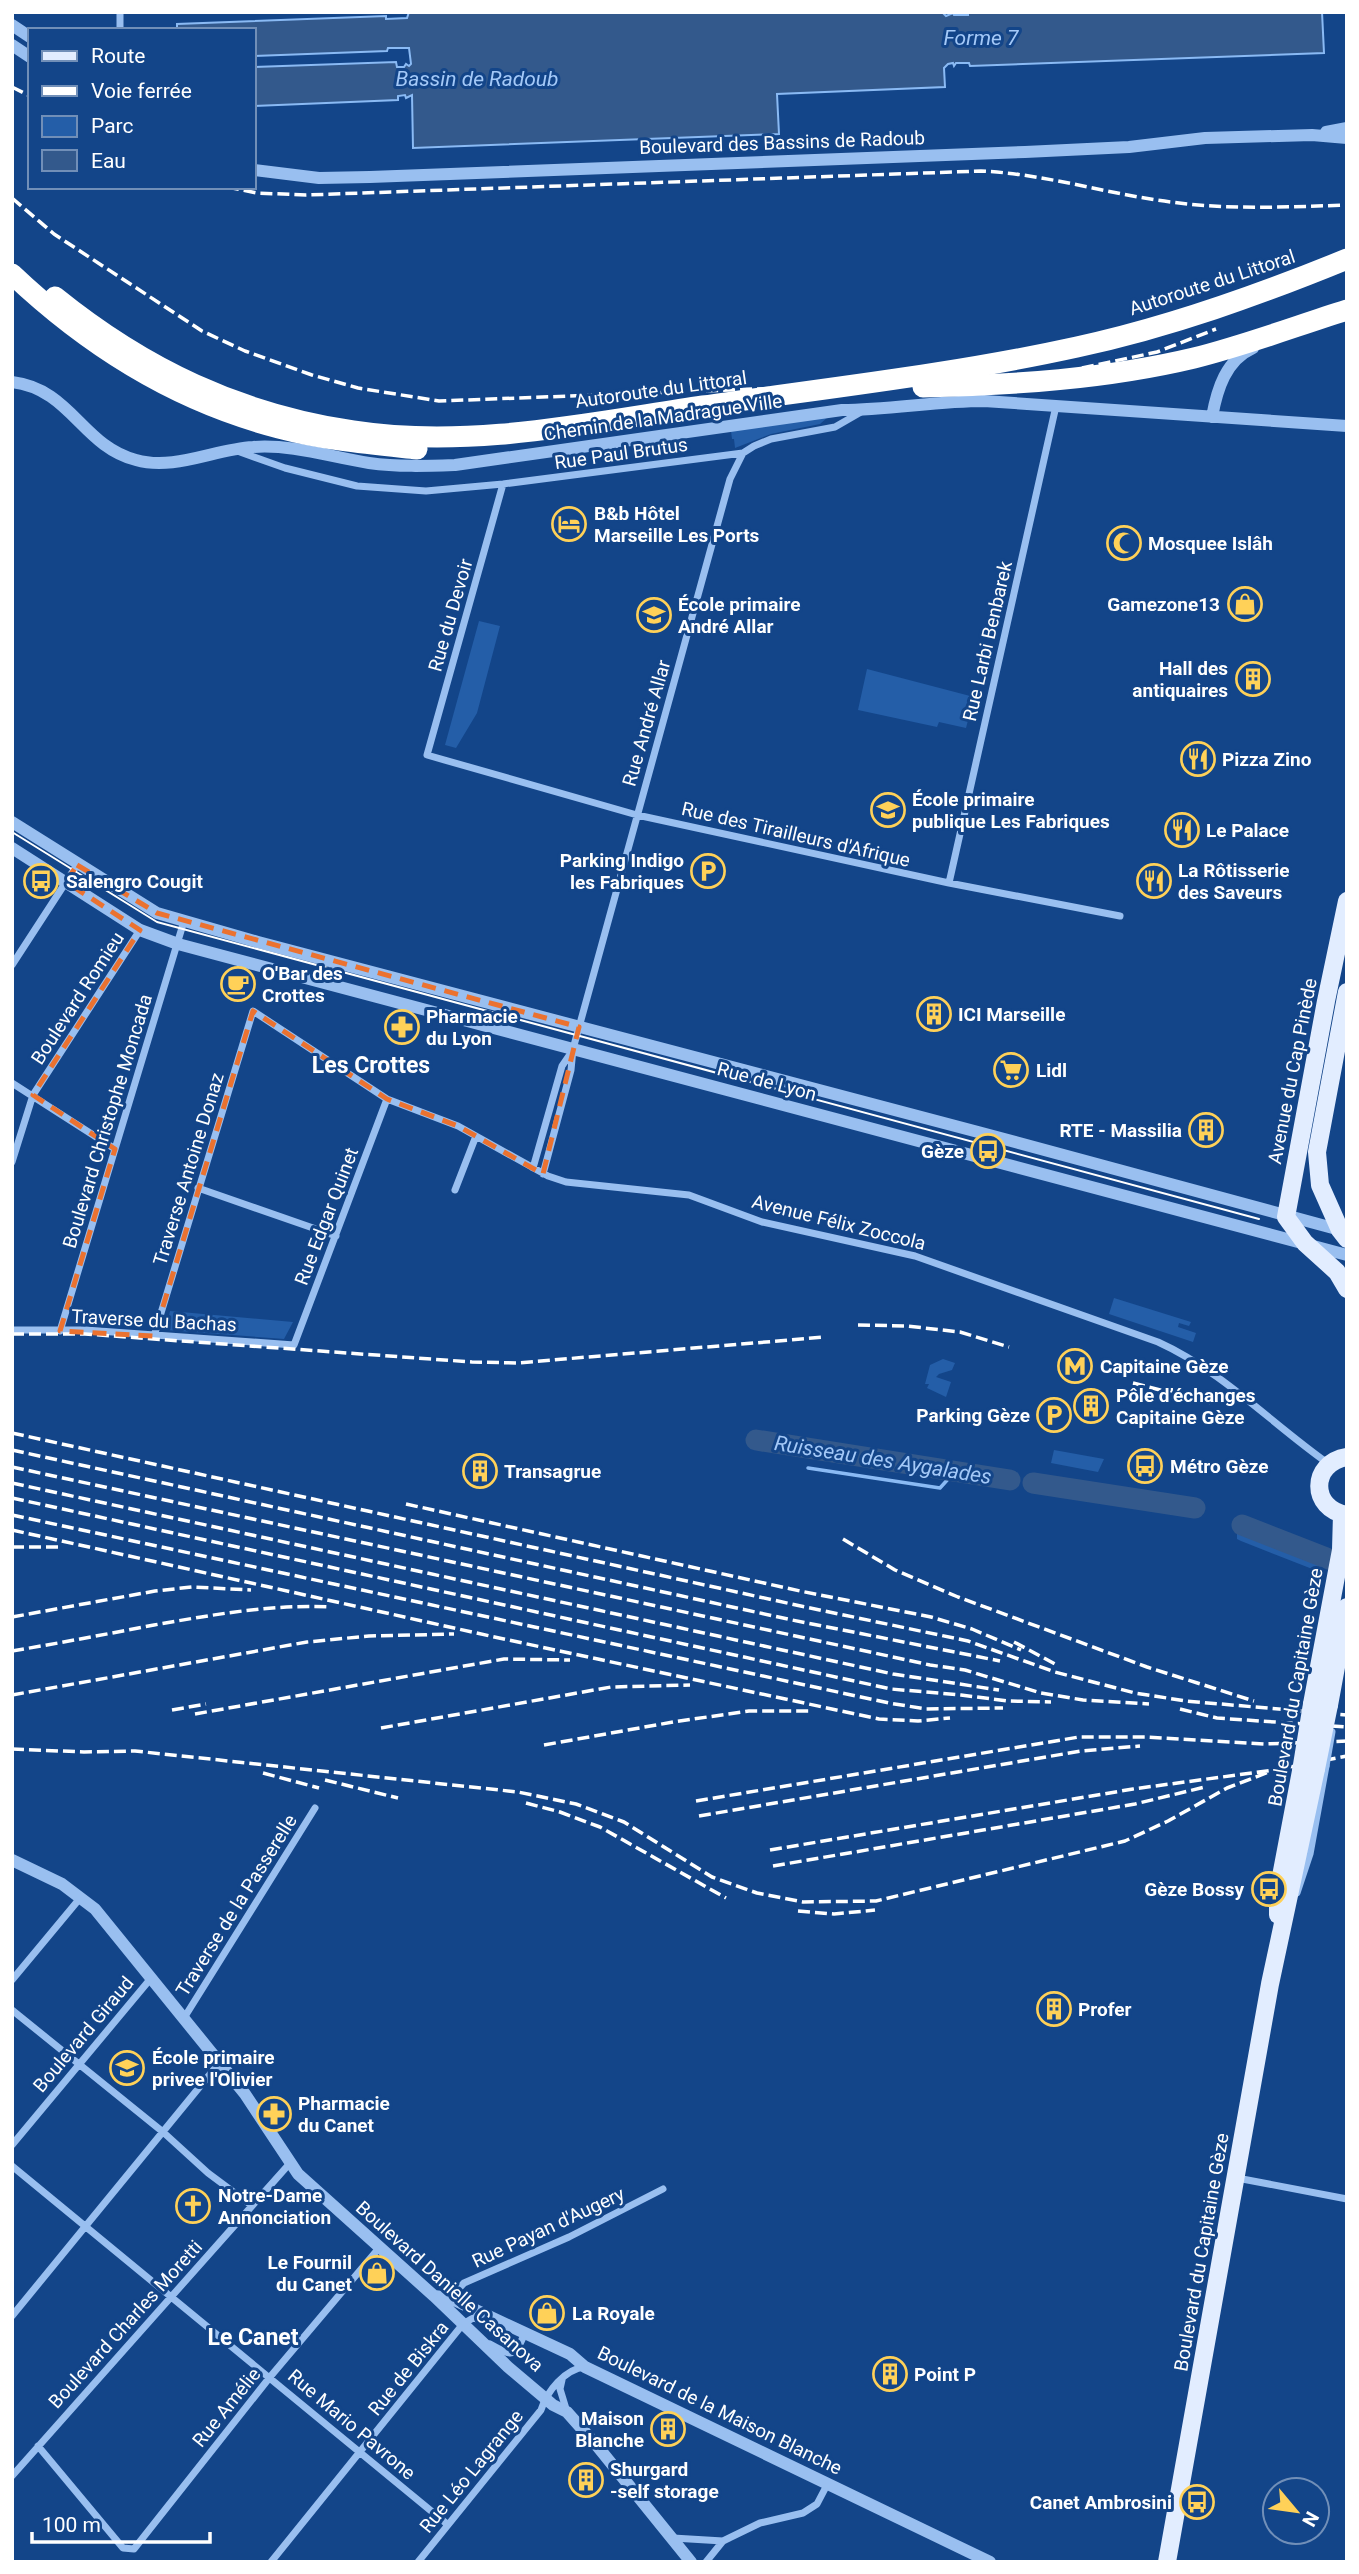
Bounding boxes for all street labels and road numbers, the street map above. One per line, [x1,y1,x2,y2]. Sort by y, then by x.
street label: Boulevard des Bassins de Radoub [639,126,925,159]
street label: Autoroute du Littoral [1126,245,1298,320]
street label: Autoroute du Littoral [574,366,748,413]
street label: Chemin de la Madrague Ville [542,389,784,446]
street label: Rue Paul Brutus [553,433,689,474]
street label: Rue du Devoir [423,556,478,674]
street label: Rue Larbi Benbarek [958,559,1017,723]
street label: Rue André Allar [618,657,676,789]
street label: Rue des Tirailleurs d'Afrique [679,797,912,872]
street label: Boulevard Romieu [26,928,129,1069]
street label: Avenue du Cap Pinède [1263,976,1322,1166]
street label: Boulevard Christophe Moncada [58,991,157,1251]
street label: Rue de Lyon [715,1057,819,1106]
street label: Traverse Antoine Donaz [148,1070,229,1268]
street label: Rue Edgar Quinet [290,1144,363,1288]
street label: Avenue Félix Zoccola [750,1190,928,1255]
street label: Traverse du Bachas [71,1305,237,1336]
street label: Boulevard du Capitaine Gèze [1263,1566,1328,1808]
street label: Traverse de la Passerelle [171,1810,302,2000]
street label: Boulevard Giraud [28,1972,138,2097]
street label: Boulevard du Capitaine Gèze [1169,2131,1234,2373]
street label: Rue Payan d'Augery [468,2182,628,2273]
street label: Boulevard Danielle Casanova [351,2196,548,2377]
street label: Boulevard Charles Moretti [44,2235,207,2413]
street label: Rue de Biskra [363,2316,453,2420]
street label: Boulevard de la Maison Blanche [594,2341,846,2479]
street label: Rue Amélie [187,2363,265,2452]
street label: Rue Mario Pavrone [283,2364,420,2484]
street label: Rue Léo Lagrange [415,2405,528,2537]

